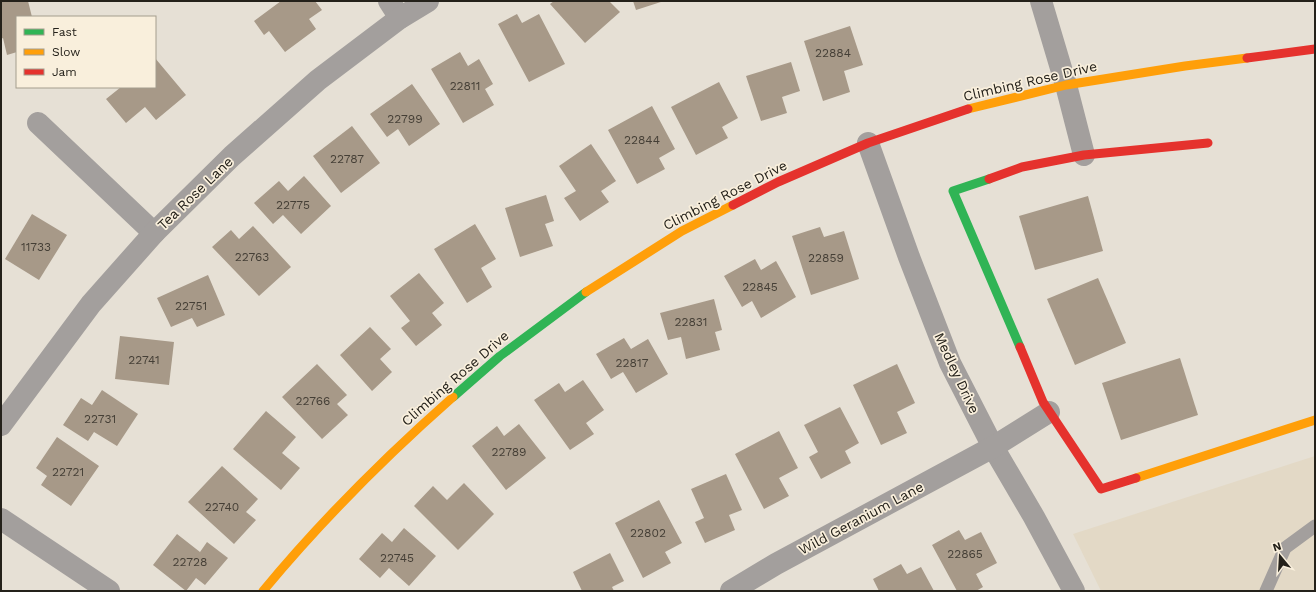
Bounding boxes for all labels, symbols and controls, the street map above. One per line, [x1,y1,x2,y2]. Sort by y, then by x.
legend [16,16,156,88]
text: Fast [52,25,77,39]
text: Slow [52,45,80,59]
house number: 22884 [815,46,851,60]
street label: Climbing Rose Drive [962,58,1098,104]
text: Jam [52,65,77,79]
house number: 22811 [450,79,480,93]
house number: 22799 [387,112,423,126]
house number: 22844 [624,133,660,147]
house number: 22787 [330,152,364,166]
street label: Tea Rose Lane [154,153,236,233]
street label: Climbing Rose Drive [660,157,790,233]
house number: 22775 [276,198,310,212]
house number: 11733 [21,240,51,254]
house number: 22763 [235,250,269,264]
house number: 22859 [808,251,844,265]
house number: 22845 [742,280,778,294]
house number: 22751 [175,299,207,313]
house number: 22831 [675,315,707,329]
street label: Climbing Rose Drive [398,327,512,429]
street label: Medley Drive [931,330,983,416]
house number: 22741 [128,353,160,367]
house number: 22817 [616,356,649,370]
house number: 22766 [296,394,330,408]
house number: 22731 [84,412,116,426]
house number: 22789 [491,445,527,459]
house number: 22721 [52,465,84,479]
street label: Wild Geranium Lane [796,478,926,558]
house number: 22740 [205,500,239,514]
house number: 22802 [630,526,666,540]
north arrow [1260,536,1300,576]
text: N [1271,540,1283,554]
house number: 22865 [947,547,983,561]
house number: 22745 [380,551,414,565]
house number: 22728 [173,555,207,569]

